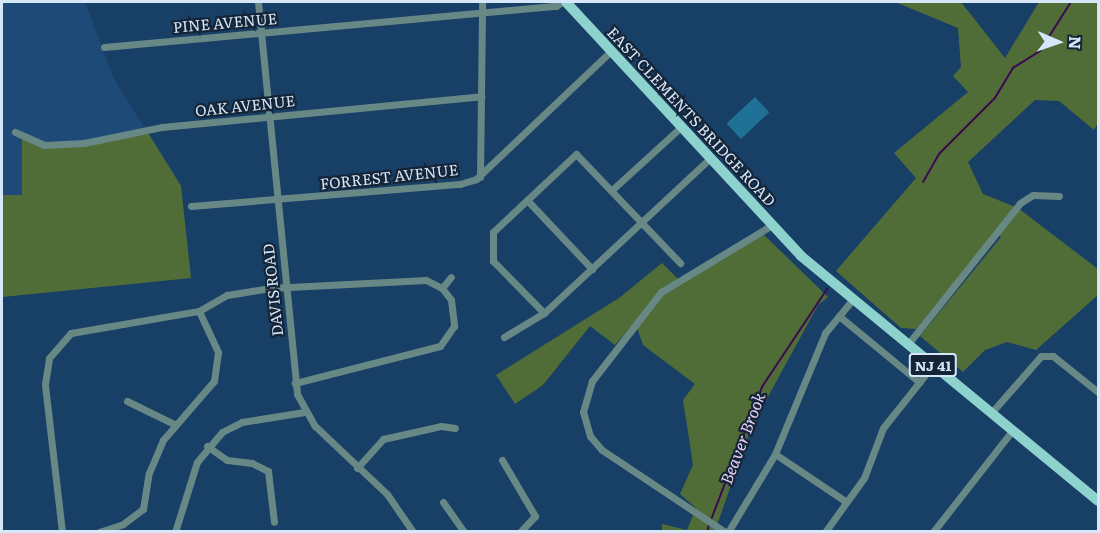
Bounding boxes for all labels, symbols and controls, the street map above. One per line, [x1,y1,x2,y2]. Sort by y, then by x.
street label: PINE AVENUE [172,8,278,36]
north arrow [1028,12,1088,72]
street label: EAST CLEMENTS BRIDGE ROAD [604,23,780,209]
text: N [1064,35,1088,50]
street label: OAK AVENUE [194,91,296,119]
street label: FORREST AVENUE [319,160,459,192]
street label: DAVIS ROAD [258,243,286,337]
road number: NJ 41 [908,354,958,376]
water label: Beaver Brook [716,390,768,486]

